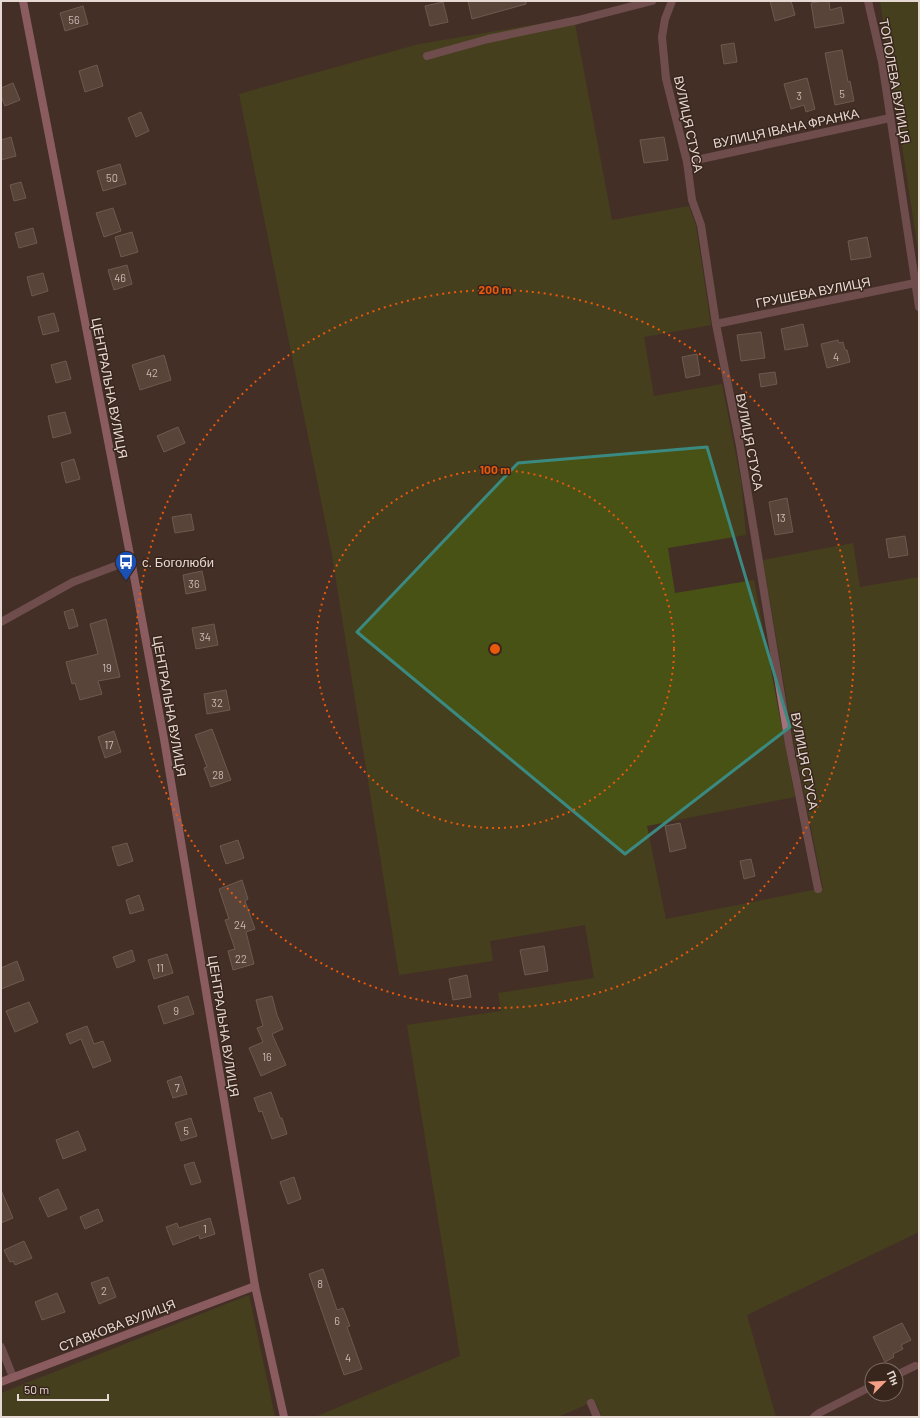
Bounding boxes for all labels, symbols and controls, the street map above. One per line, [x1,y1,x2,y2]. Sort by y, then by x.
house number: 56 [68,13,80,26]
street label: ТОПОЛЕВА ВУЛИЦЯ [876,17,914,145]
street label: ВУЛИЦЯ СТУСА [671,74,707,174]
house number: 5 [839,87,845,100]
house number: 3 [796,89,802,102]
street label: ВУЛИЦЯ ІВАНА ФРАНКА [712,105,861,151]
house number: 50 [106,171,118,184]
house number: 46 [114,271,126,284]
street label: ГРУШЕВА ВУЛИЦЯ [754,273,872,311]
text: 200 m [479,282,511,296]
street label: ЦЕНТРАЛЬНА ВУЛИЦЯ [88,316,132,460]
house number: 4 [833,350,839,363]
house number: 42 [146,366,158,379]
street label: ВУЛИЦЯ СТУСА [733,392,767,492]
text: 100 m [480,462,510,476]
house number: 13 [776,511,786,524]
bus stop icon: с. Боголюби [113,549,139,582]
place label: с. Боголюби [142,554,214,570]
house number: 36 [188,577,200,590]
house number: 34 [199,630,211,643]
street label: ЦЕНТРАЛЬНА ВУЛИЦЯ [150,634,190,778]
centre of rings [488,642,502,656]
house number: 19 [102,661,112,674]
house number: 32 [211,696,223,709]
street label: ВУЛИЦЯ СТУСА [788,711,822,811]
house number: 17 [104,738,114,751]
house number: 28 [212,768,224,781]
house number: 24 [234,918,246,931]
house number: 22 [235,952,247,965]
street label: ЦЕНТРАЛЬНА ВУЛИЦЯ [205,954,243,1098]
house number: 11 [156,961,164,974]
house number: 9 [173,1004,179,1017]
house number: 16 [262,1050,272,1063]
house number: 7 [174,1081,180,1094]
house number: 5 [183,1124,189,1137]
house number: 1 [203,1222,207,1235]
house number: 8 [317,1277,323,1290]
house number: 2 [101,1284,107,1297]
street label: СТАВКОВА ВУЛИЦЯ [56,1295,178,1355]
house number: 6 [334,1314,340,1327]
house number: 4 [345,1351,351,1364]
north arrow [864,1362,904,1402]
text: Пн [885,1368,902,1387]
scale bar [18,1376,108,1402]
text: 50 m [24,1382,49,1396]

